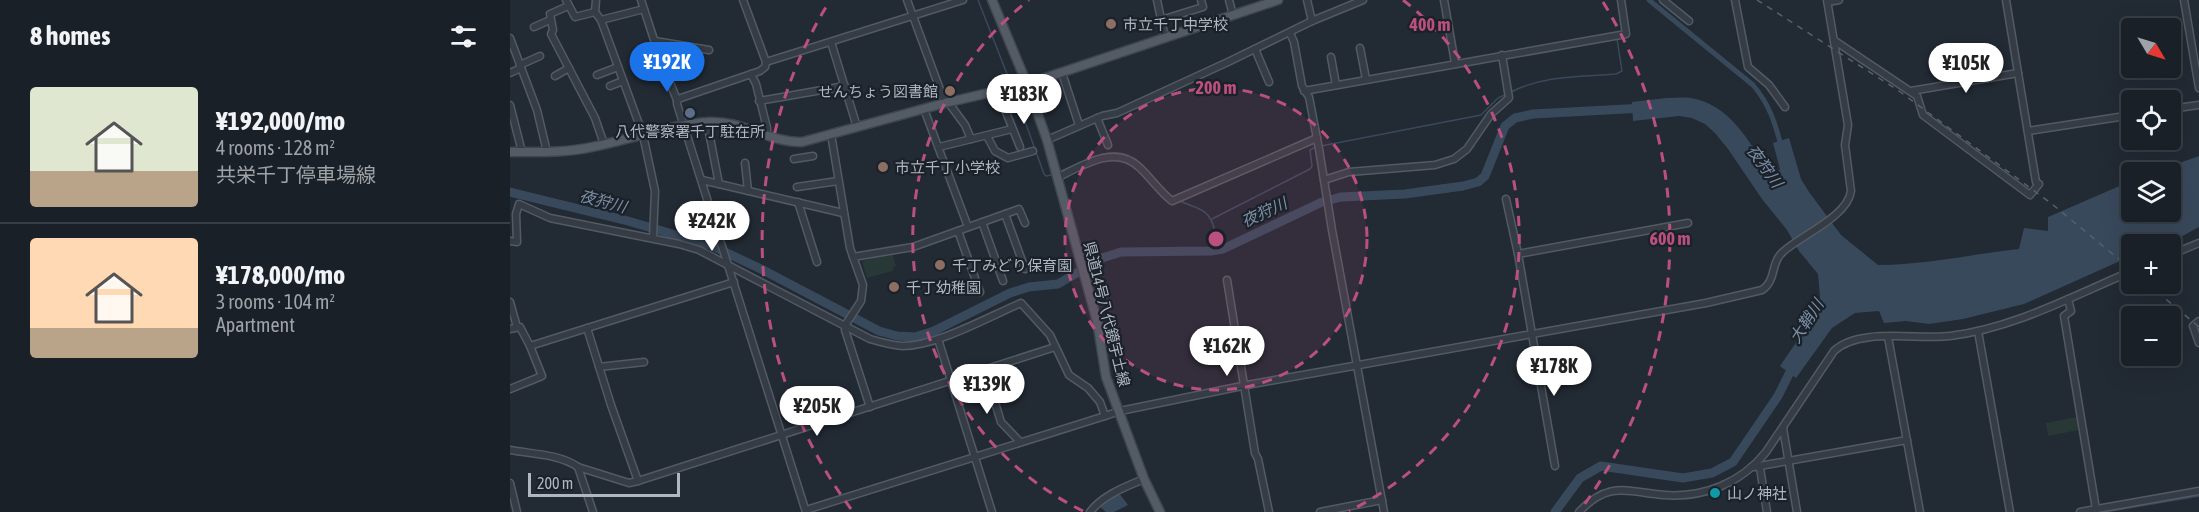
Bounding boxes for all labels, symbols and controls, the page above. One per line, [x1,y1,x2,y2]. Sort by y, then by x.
text: 400 m [1409,14,1450,35]
place label: 市立千丁中学校 [1123,16,1228,33]
marker: 市立千丁中学校 [1104,17,1118,31]
north arrow [2121,18,2181,78]
map controls [2121,18,2181,366]
icon: filters [447,20,480,53]
text: 8 homes [30,21,110,51]
pin: ¥192K [625,42,709,93]
pin: ¥105K [1924,43,2008,94]
text: ¥192K [644,50,690,73]
text: ¥105K [1943,51,1989,74]
pin: ¥183K [982,74,1066,125]
text: 200 m [1196,77,1236,98]
text: ¥183K [1001,82,1047,105]
place label: せんちょう図書館 [818,83,938,100]
marker: せんちょう図書館 [943,84,957,98]
button: locate [2121,90,2181,150]
text: ¥192,000/mo [216,106,345,136]
marker: 八代警察署千丁駐在所 [683,106,697,120]
icon: home [78,111,150,183]
place label: 八代警察署千丁駐在所 [615,123,765,140]
text: 4 rooms · 128 m² [216,136,335,159]
water label: 夜狩川 [1744,141,1788,192]
place label: 市立千丁小学校 [895,159,1000,176]
marker: 市立千丁小学校 [876,160,890,174]
button: layers [2121,162,2181,222]
text: 共栄千丁停車場線 [216,163,376,186]
water label: 夜狩川 [577,186,630,216]
water label: 夜狩川 [1238,193,1291,230]
pin: ¥242K [670,201,754,252]
text: ¥242K [689,209,735,232]
text: 600 m [1650,228,1690,249]
centre of rings [1206,229,1226,249]
button: + [2121,234,2181,294]
street label: 県道14号八代鏡宇土線 [1081,240,1133,388]
place label: 千丁みどり保育園 [952,257,1072,274]
marker: 千丁みどり保育園 [933,258,947,272]
text: ¥178,000/mo [216,260,345,290]
icon: home [78,262,150,334]
place label: 千丁幼稚園 [906,279,981,296]
marker: 千丁幼稚園 [887,280,901,294]
text: 3 rooms · 104 m² [216,290,335,313]
water label: 大鞘川 [1785,294,1828,346]
button: − [2121,306,2181,366]
text: Apartment [216,313,295,336]
pin: ¥162K [1185,326,1269,377]
text: ¥162K [1204,334,1250,357]
pin: ¥178K [1512,346,1596,397]
text: ¥178K [1531,354,1577,377]
pin: ¥139K [945,364,1029,415]
text: ¥139K [964,372,1010,395]
pin: ¥205K [775,386,859,437]
text: ¥205K [794,394,840,417]
scale bar [528,470,680,498]
text: 200 m [537,474,573,492]
place label: 山ノ神社 [1727,485,1787,502]
marker: 山ノ神社 [1708,486,1722,500]

